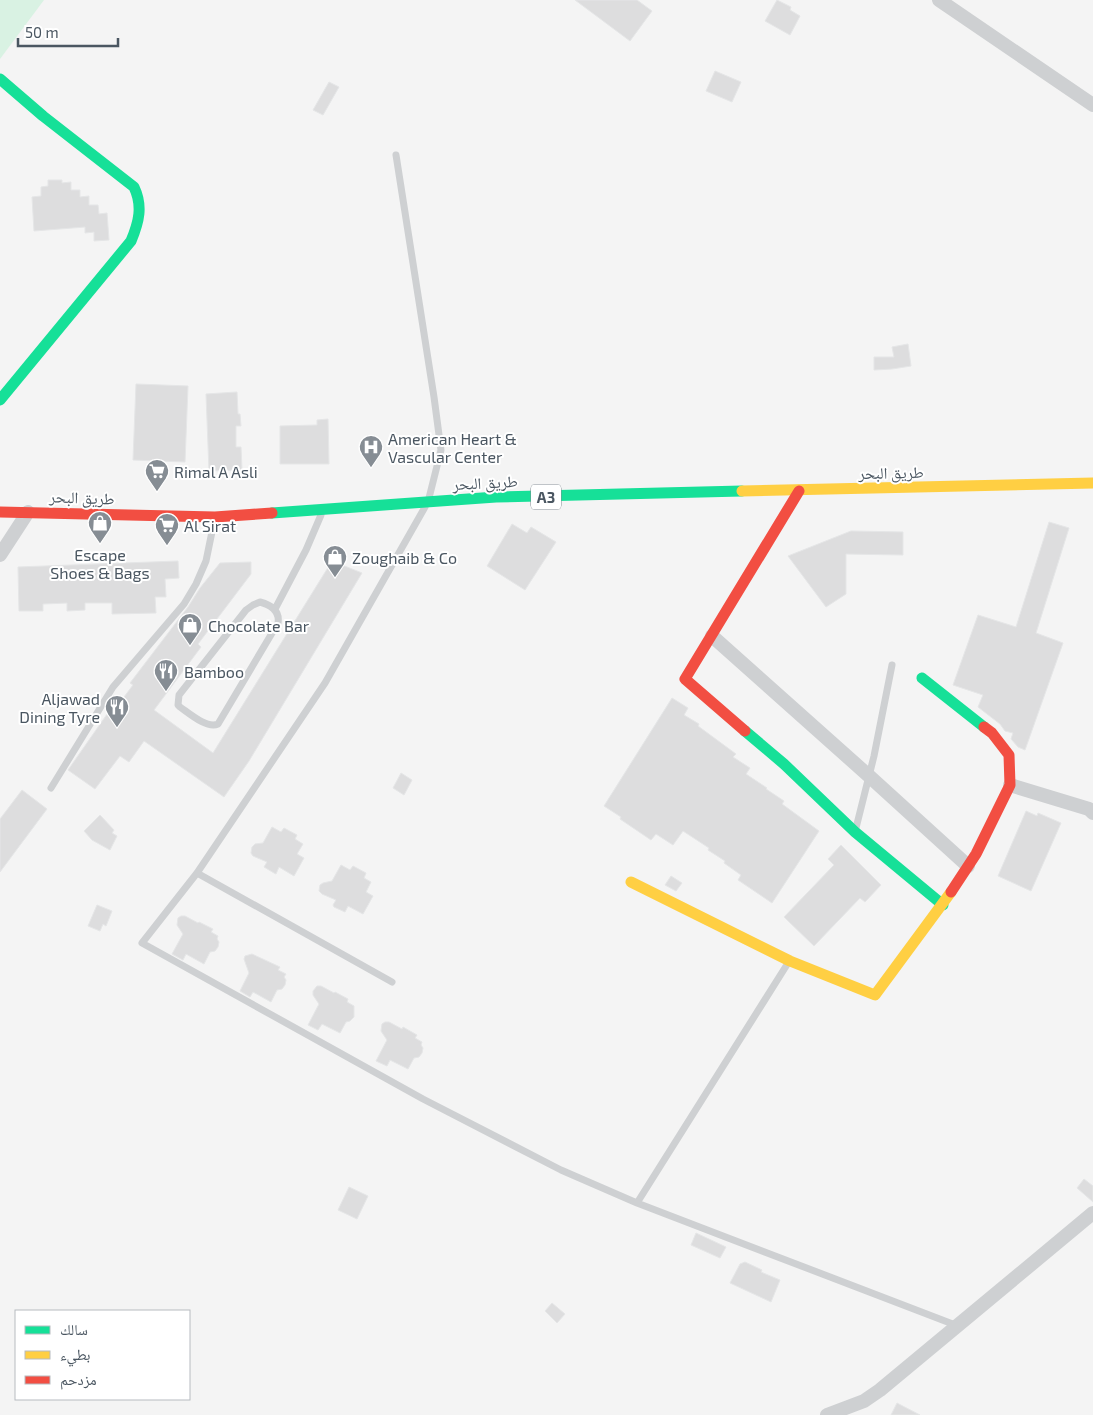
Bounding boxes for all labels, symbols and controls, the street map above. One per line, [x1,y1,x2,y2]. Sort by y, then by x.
scale bar [18,15,118,47]
text: 50 m [25,23,59,41]
place label: American Heart & Vascular Center [388,429,517,466]
hospital icon: American Heart & Vascular Center [358,434,384,468]
supermarket icon: Rimal A Asli [144,458,170,492]
place label: Rimal A Asli [174,462,258,481]
street label: طريق البحر [857,462,924,484]
street label: طريق البحر [451,471,518,495]
road number: A3 [531,484,561,510]
street label: طريق البحر [48,486,115,510]
shop icon: Escape Shoes & Bags [87,510,113,544]
supermarket icon: Al Sirat [154,512,180,546]
place label: Al Sirat [184,516,236,535]
shop icon: Zoughaib & Co [322,544,348,578]
place label: Escape Shoes & Bags [50,545,150,582]
place label: Zoughaib & Co [352,548,457,567]
shop icon: Chocolate Bar [177,612,203,646]
place label: Chocolate Bar [208,616,310,635]
restaurant icon: Bamboo [153,658,179,692]
place label: Bamboo [184,662,244,681]
place label: Aljawad Dining Tyre [19,689,100,726]
restaurant icon: Aljawad Dining Tyre [104,694,130,728]
legend [15,1310,190,1400]
text: سالك [60,1320,88,1338]
text: بطيء [60,1345,90,1367]
text: مزدحم [60,1370,97,1390]

